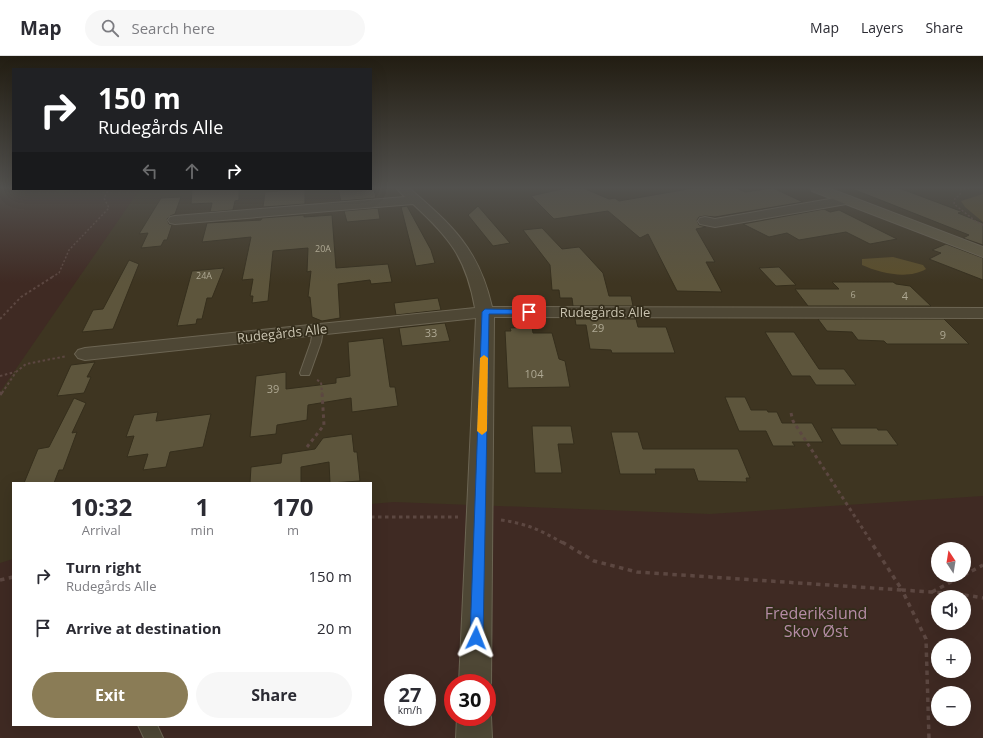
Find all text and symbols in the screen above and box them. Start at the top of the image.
search box [85,10,365,46]
text: Map [20,15,61,41]
icon: search [99,17,121,39]
text: Search here [131,18,215,38]
text: Map [810,18,839,37]
text: Layers [861,18,903,37]
text: Share [925,18,963,37]
text: 150 m [98,79,181,117]
icon: right [32,84,84,136]
text: Rudegårds Alle [98,115,223,139]
icon: left [139,160,161,182]
icon: ahead [181,160,203,182]
icon: right [223,160,245,182]
house number: 20A [315,242,331,255]
house number: 24A [196,269,212,282]
house number: 6 [850,288,856,301]
house number: 4 [902,288,909,303]
pin [512,295,546,329]
icon: arrive [518,301,540,323]
street label: Rudegårds Alle [560,303,650,321]
street label: Rudegårds Alle [236,319,328,347]
house number: 29 [592,320,604,335]
house number: 33 [425,325,437,340]
house number: 9 [940,327,946,342]
house number: 104 [525,366,544,381]
house number: 39 [267,381,279,396]
text: 10:32 [70,490,132,523]
text: 1 [195,490,209,523]
text: 170 [272,490,314,523]
text: Arrival [82,521,121,539]
text: min [191,521,214,539]
text: m [287,521,299,539]
north arrow [931,542,971,582]
map controls [931,542,971,726]
text: Turn right [66,557,141,577]
icon: right [32,565,54,587]
text: 150 m [308,566,352,586]
text: Rudegårds Alle [66,577,156,595]
button: sound [931,590,971,630]
park label: Frederikslund Skov Øst [765,602,867,642]
icon: arrive [32,617,54,639]
position arrow [455,617,497,659]
text: Arrive at destination [66,618,221,638]
text: 20 m [317,618,352,638]
button: + [931,638,971,678]
button: Exit [32,672,188,718]
button: Share [196,672,352,718]
speed limit sign: 30 [444,674,496,726]
text: 27 [399,681,421,708]
button: − [931,686,971,726]
text: km/h [398,703,422,717]

